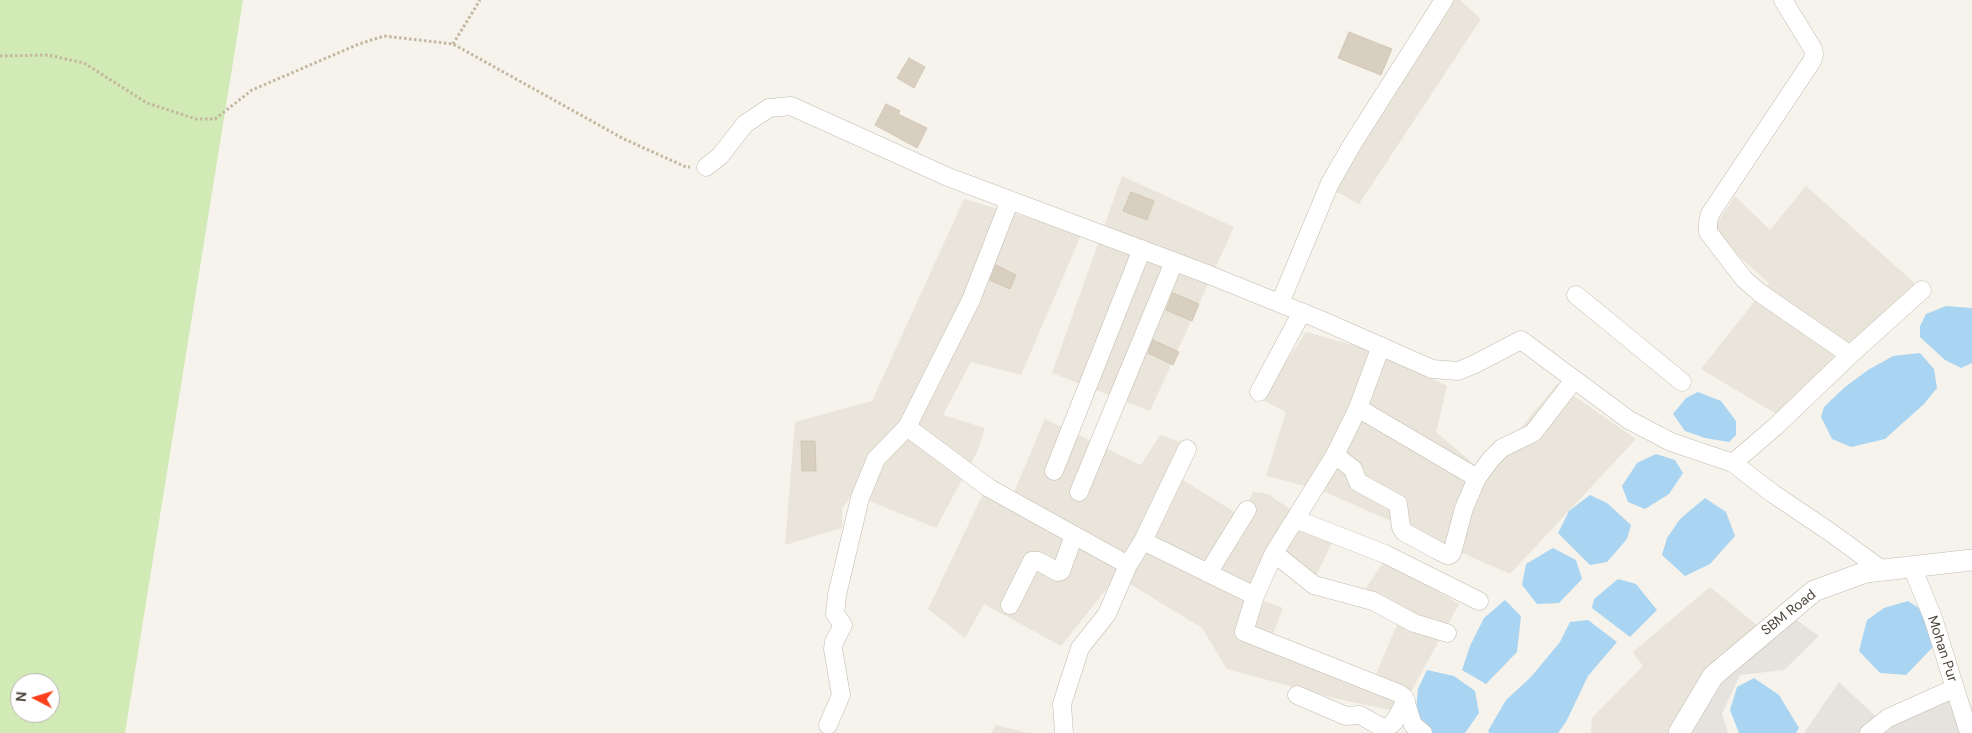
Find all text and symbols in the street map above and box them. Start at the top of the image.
street label: SBM Road [1758,586,1820,640]
street label: Mohan Pur [1923,614,1961,684]
north arrow [10,673,60,723]
text: N [12,691,30,703]

